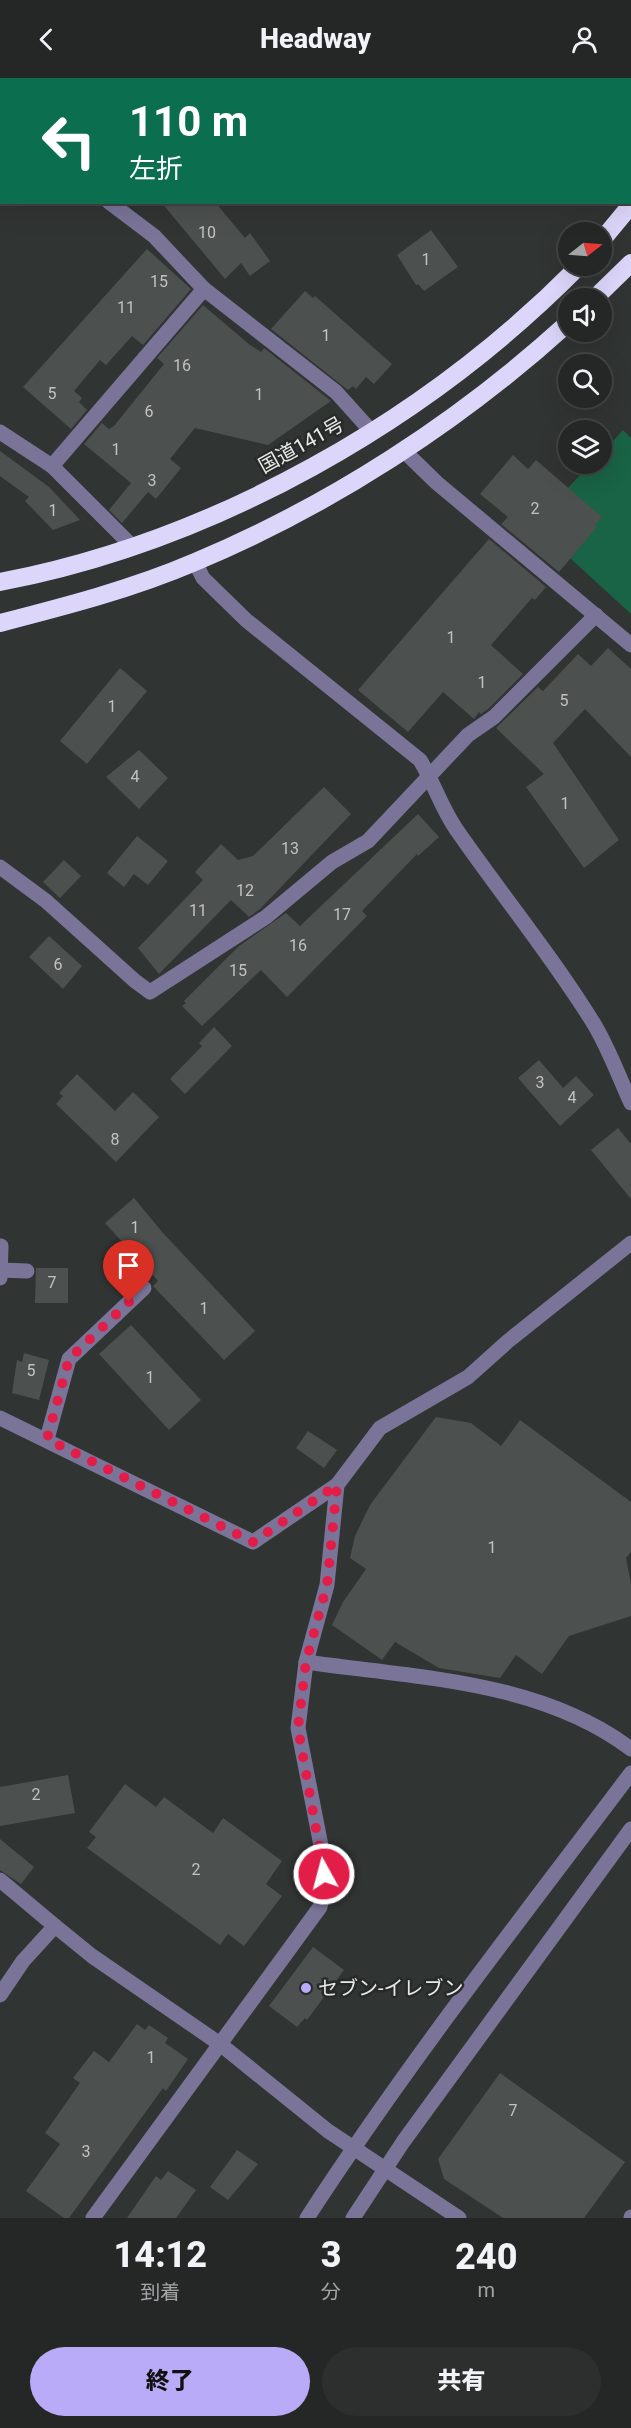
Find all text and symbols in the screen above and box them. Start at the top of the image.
icon: back [30,23,63,56]
text: Headway [260,23,371,55]
icon: person [568,23,601,56]
text: 110 m [129,97,248,146]
icon: left [30,102,108,180]
text: 左折 [129,153,183,185]
north arrow [558,222,612,276]
map controls [558,222,612,474]
house number: 10 [198,223,216,242]
house number: 1 [422,250,431,269]
house number: 15 [150,272,168,291]
button: sound [558,288,612,342]
house number: 11 [117,298,135,317]
house number: 1 [322,326,331,345]
button: search [558,354,612,408]
house number: 16 [173,356,191,375]
house number: 5 [48,384,57,403]
house number: 1 [255,385,264,404]
house number: 6 [145,402,154,421]
street label: 国道141号 [254,412,348,478]
button: layers [558,420,612,474]
house number: 1 [112,440,121,459]
house number: 3 [148,471,157,490]
house number: 2 [531,499,540,518]
house number: 1 [49,501,58,520]
house number: 1 [447,628,456,647]
house number: 1 [478,673,487,692]
house number: 5 [560,691,569,710]
house number: 1 [108,697,117,716]
house number: 4 [131,767,140,786]
house number: 1 [561,794,570,813]
house number: 13 [281,839,299,858]
house number: 12 [236,881,254,900]
house number: 11 [189,901,207,920]
house number: 17 [333,905,351,924]
house number: 16 [289,936,307,955]
house number: 6 [54,955,63,974]
house number: 15 [229,961,247,980]
house number: 3 [536,1073,545,1092]
house number: 4 [568,1088,577,1107]
house number: 8 [111,1130,120,1149]
house number: 1 [131,1218,140,1237]
pin [103,1240,154,1302]
icon: arrive [112,1249,145,1282]
house number: 7 [48,1273,57,1292]
house number: 1 [200,1299,209,1318]
house number: 5 [27,1361,36,1380]
house number: 1 [146,1368,155,1387]
house number: 1 [488,1538,497,1557]
house number: 2 [32,1785,41,1804]
position arrow [292,1842,356,1906]
house number: 2 [192,1860,201,1879]
place label: セブン-イレブン [318,1976,464,2000]
marker: セブン-イレブン [299,1981,313,1995]
house number: 1 [147,2048,156,2067]
house number: 7 [509,2101,518,2120]
house number: 3 [82,2142,91,2161]
text: 14:12 [114,2234,207,2276]
text: 3 [321,2234,342,2276]
text: 240 [455,2236,517,2278]
text: m [477,2278,495,2302]
text: 到着 [140,2280,180,2304]
text: 分 [321,2280,341,2304]
button: 終了 [30,2347,310,2416]
button: 共有 [322,2347,601,2416]

